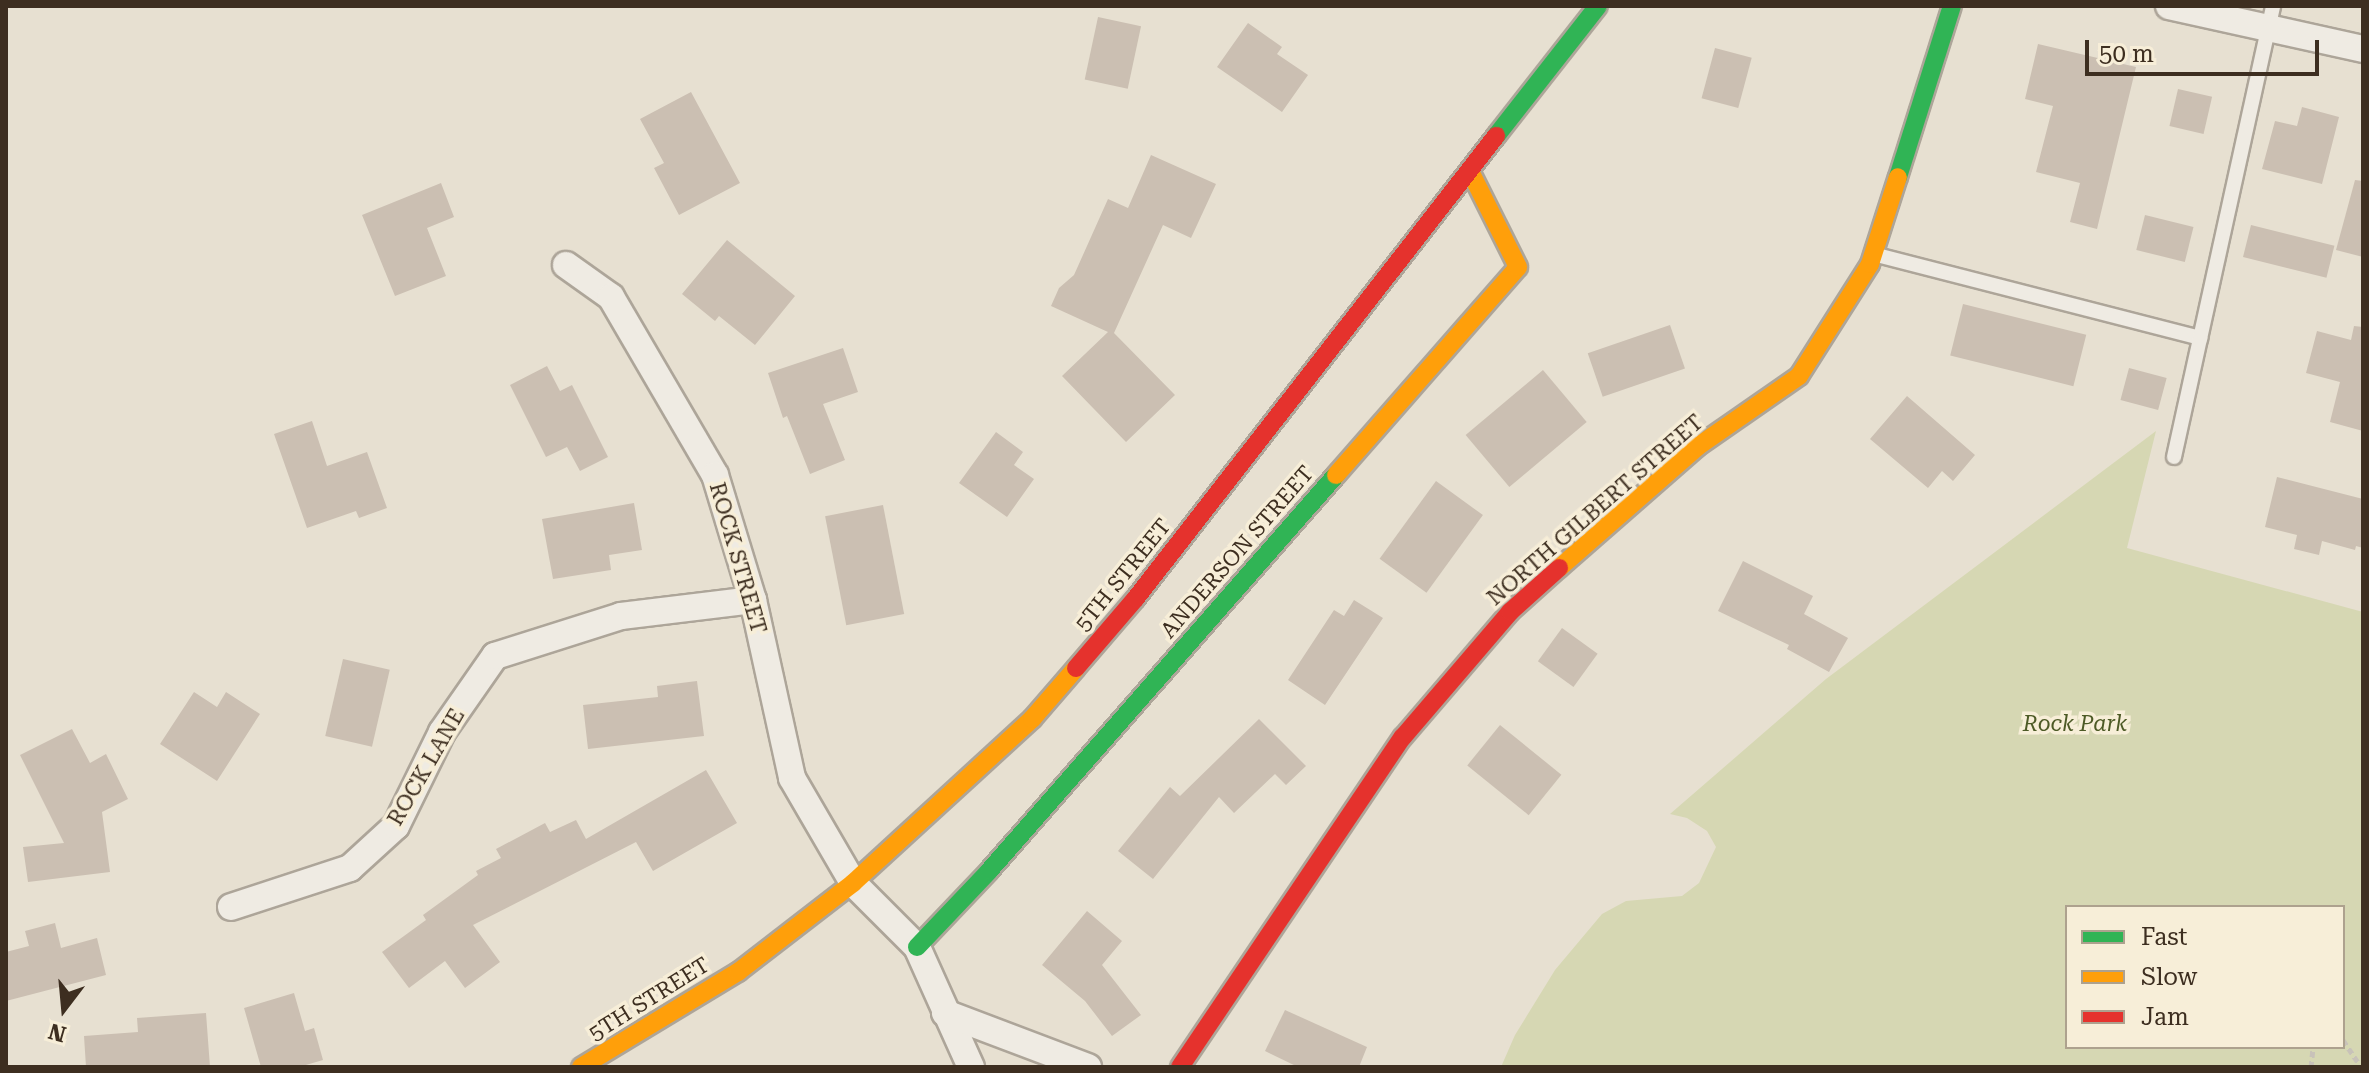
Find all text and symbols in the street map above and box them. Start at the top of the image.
scale bar [2089,24,2323,74]
text: 50 m [2099,40,2154,68]
street label: NORTH GILBERT STREET [1482,409,1708,611]
street label: ANDERSON STREET [1155,460,1319,644]
street label: ROCK STREET [704,479,772,637]
street label: 5TH STREET [1070,513,1176,637]
street label: ROCK LANE [382,704,470,830]
park label: Rock Park [2023,711,2127,737]
legend [2065,905,2345,1049]
text: Fast [2141,923,2188,951]
street label: 5TH STREET [584,952,714,1046]
text: Slow [2141,963,2197,991]
north arrow [24,969,104,1049]
text: Jam [2141,1003,2189,1031]
text: N [46,1018,69,1047]

